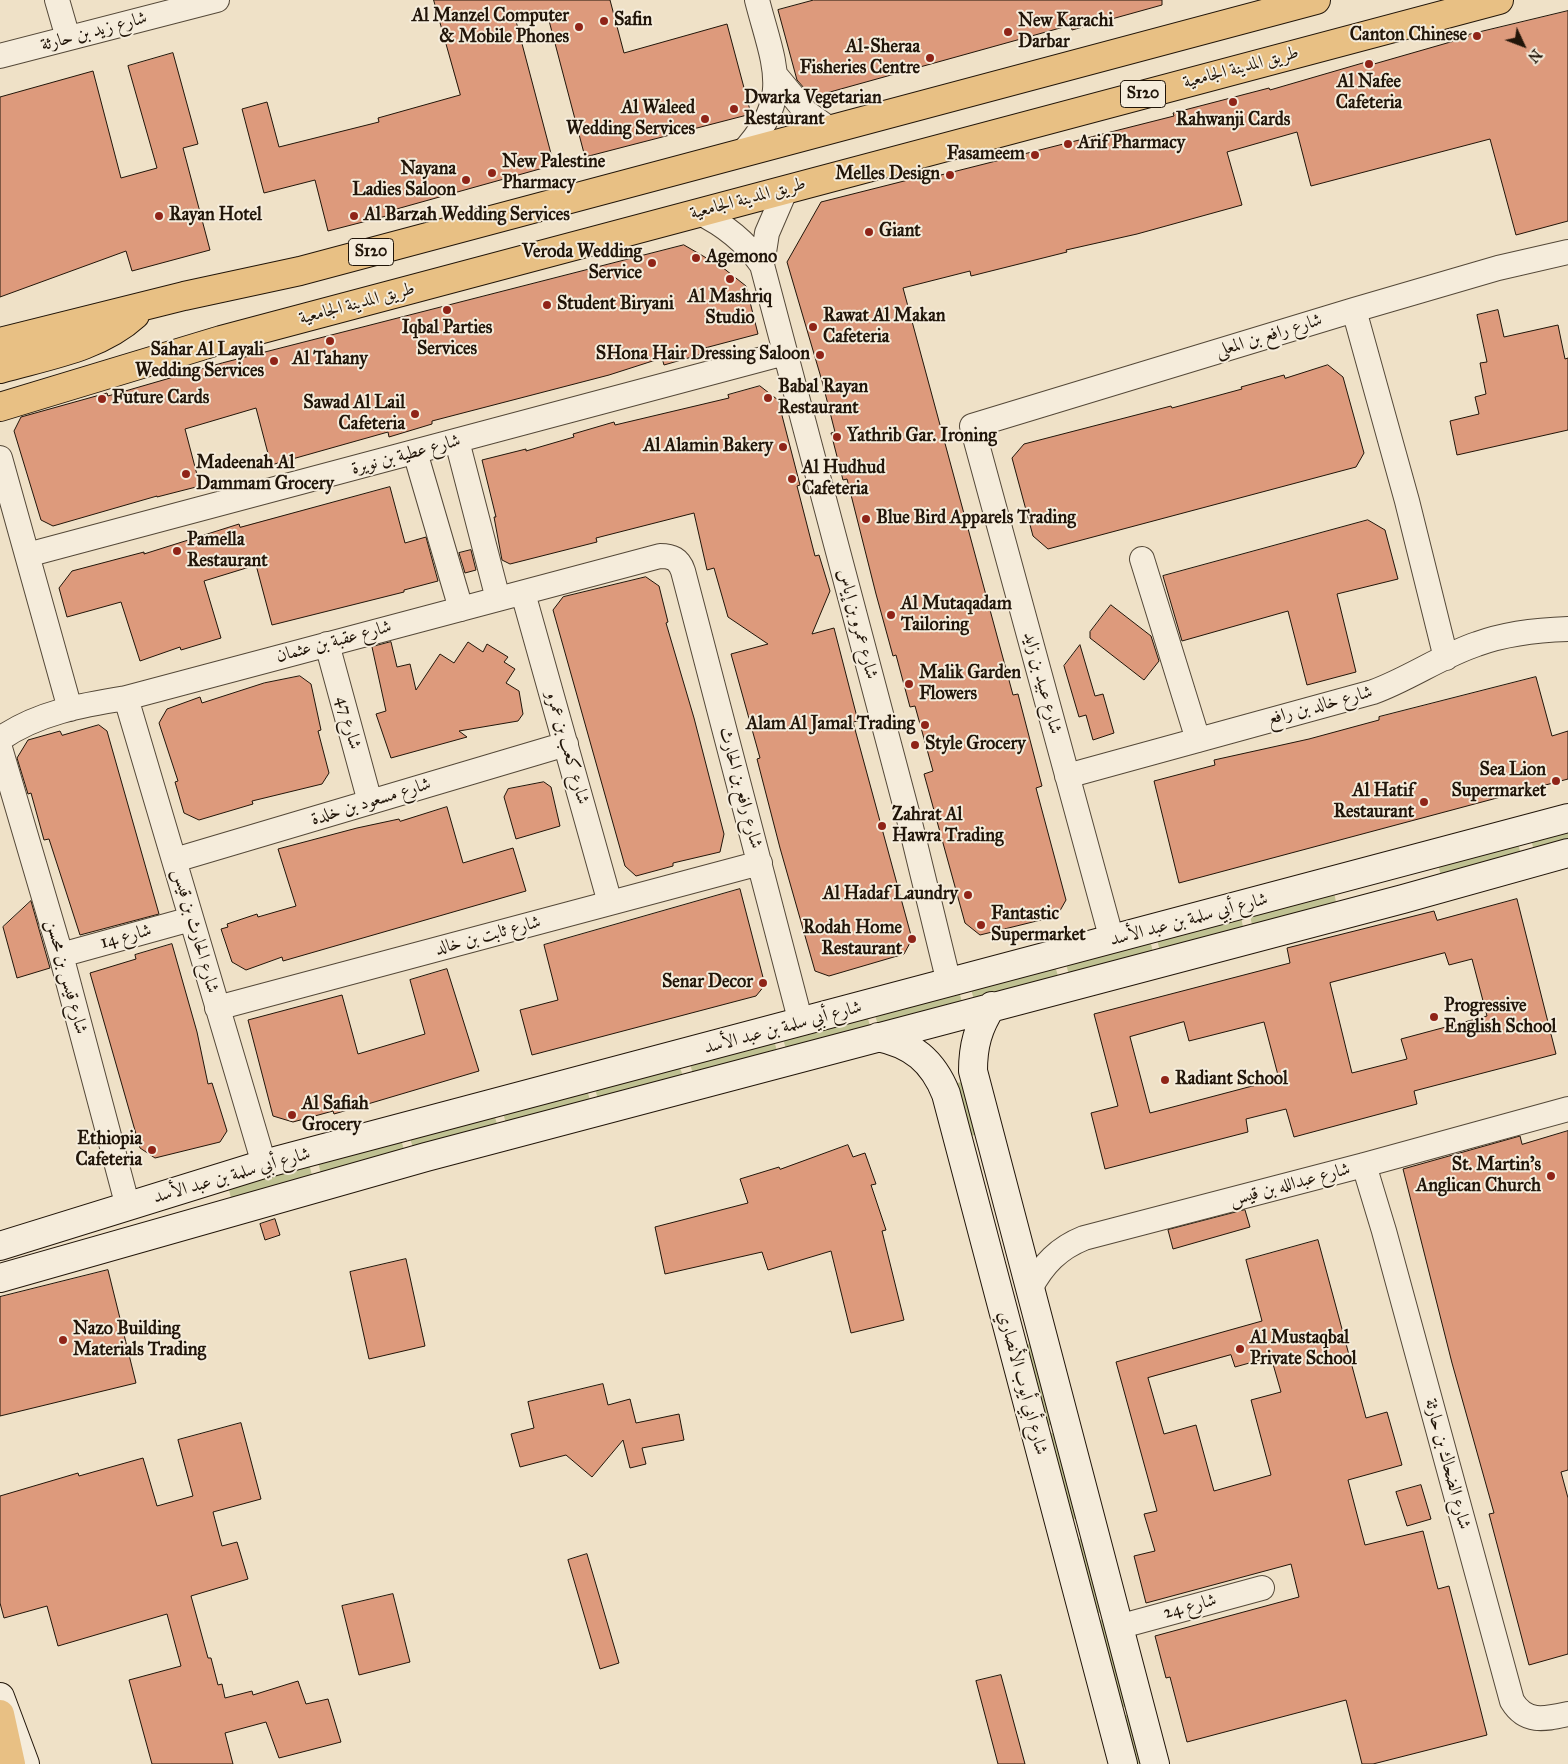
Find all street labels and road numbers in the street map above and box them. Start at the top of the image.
street label: شارع زيد بن حارثة [38,7,150,57]
street label: طريق المدينة الجامعية [1181,42,1301,94]
road number: S120 [1120,80,1166,108]
street label: طريق المدينة الجامعية [688,173,808,225]
road number: S120 [348,238,394,266]
street label: طريق المدينة الجامعية [297,278,417,330]
street label: شارع رافع بن المعلى [1213,310,1325,362]
street label: شارع عطية بن نويرة [349,430,463,480]
street label: شارع عمرو بن إياس [832,567,882,681]
street label: شارع عقبة بن عثمان [274,616,394,668]
street label: شارع عبيد بن زايد [1018,630,1066,736]
street label: شارع خالد بن رافع [1265,682,1375,730]
street label: شارع كعب بن عمرو [541,689,593,807]
street label: شارع 47 [331,694,365,752]
street label: شارع رافع بن الحارث [713,725,767,851]
street label: شارع مسعود بن خلدة [308,774,434,830]
street label: شارع الحارث بن قيس [167,866,223,996]
street label: شارع أبي سلمة بن عبد الأسد [1108,889,1270,951]
street label: شارع ثابت بن خالد [433,912,543,960]
street label: شارع قيس بن محسن [40,917,92,1037]
street label: شارع 14 [98,920,154,954]
street label: شارع أبي سلمة بن عبد الأسد [702,997,864,1059]
street label: شارع أبي سلمة بن عبد الأسد [151,1143,313,1209]
street label: شارع عبدالله بن قيس [1227,1159,1353,1211]
street label: شارع أبي أيوب الأنصاري [992,1309,1052,1457]
street label: شارع الضحاك بن حارثة [1419,1396,1475,1532]
street label: شارع 24 [1161,1590,1219,1624]

